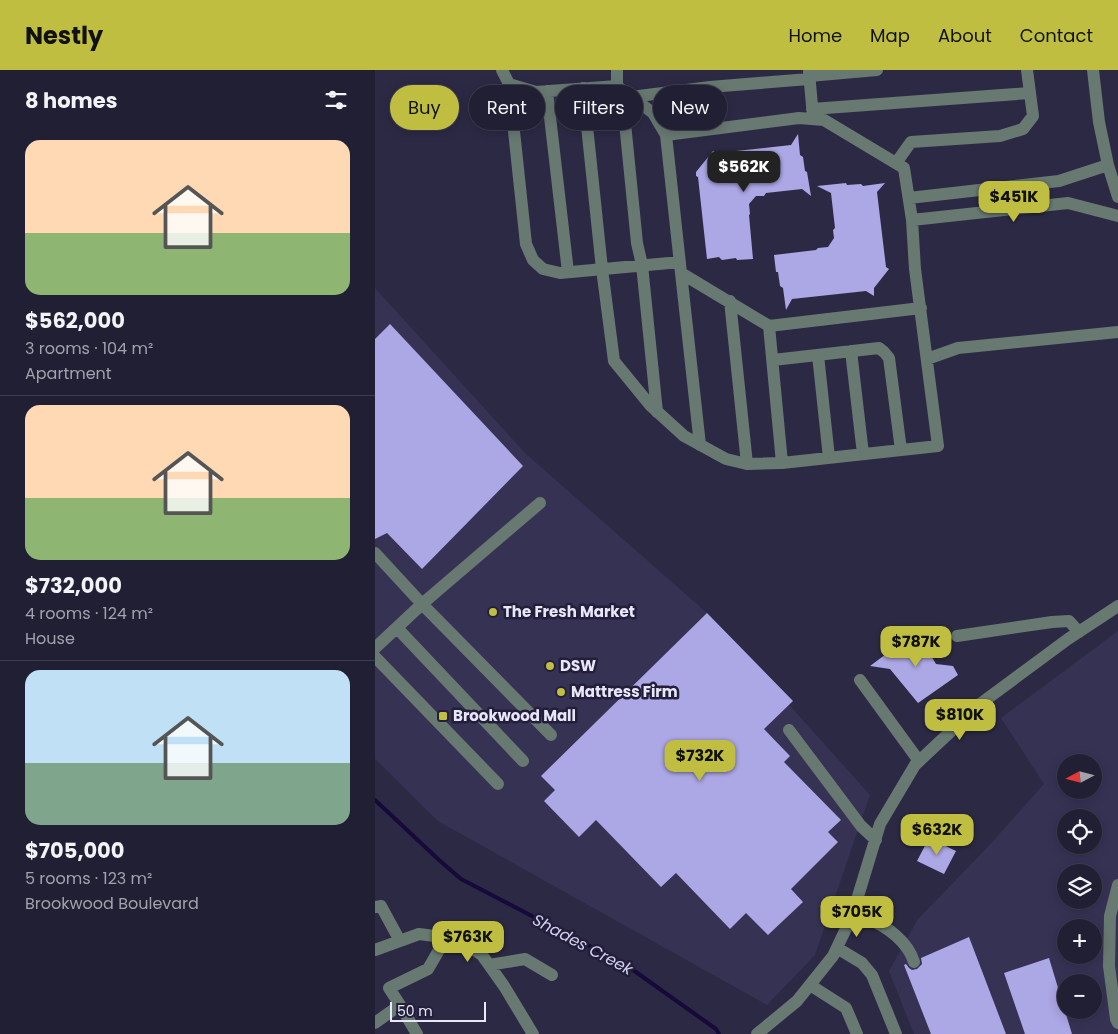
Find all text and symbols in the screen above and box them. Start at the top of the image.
text: Nestly [25,19,103,52]
text: Home [788,23,842,48]
text: Map [870,23,910,48]
text: About [938,23,992,48]
text: Contact [1020,23,1093,48]
chip: Buy [390,85,459,130]
chip: Rent [469,85,545,130]
chip: Filters [555,85,643,130]
chip: New [653,85,727,130]
text: 8 homes [25,86,117,115]
icon: filters [322,86,350,114]
pin: $562K [709,150,779,193]
text: $562K [718,155,770,178]
icon: home [143,172,233,262]
pin: $451K [979,180,1049,223]
text: $451K [990,185,1038,208]
text: $562,000 [25,306,125,335]
text: 3 rooms · 104 m² [25,337,153,360]
text: Apartment [25,362,112,385]
icon: home [143,438,233,528]
text: $732,000 [25,571,122,600]
place label: The Fresh Market [503,601,635,622]
text: 4 rooms · 124 m² [25,602,153,625]
marker: The Fresh Market [487,606,499,618]
pin: $787K [881,626,951,668]
text: House [25,627,75,650]
text: $787K [891,630,941,653]
place label: DSW [560,655,596,676]
marker: DSW [544,660,556,672]
place label: Mattress Firm [571,681,678,702]
marker: Mattress Firm [555,686,567,698]
pin: $810K [925,698,995,741]
icon: home [143,703,233,793]
text: $810K [936,703,984,726]
place label: Brookwood Mall [453,705,576,726]
marker: Brookwood Mall [437,710,449,722]
pin: $732K [665,740,735,782]
text: $732K [675,744,725,767]
north arrow [1057,754,1103,799]
map controls [1057,754,1102,1019]
button: locate [1057,809,1102,854]
pin: $632K [902,814,972,856]
text: $632K [912,818,962,841]
text: $705,000 [25,836,125,865]
button: layers [1057,864,1102,909]
text: 5 rooms · 123 m² [25,867,152,890]
text: Brookwood Boulevard [25,892,199,915]
pin: $705K [822,896,892,938]
text: $705K [831,900,883,923]
water label: Shades Creek [529,908,638,981]
button: + [1057,919,1102,964]
pin: $763K [433,920,503,963]
text: $763K [443,925,493,948]
button: − [1057,974,1102,1019]
scale bar [390,999,486,1022]
text: 50 m [397,1001,433,1021]

